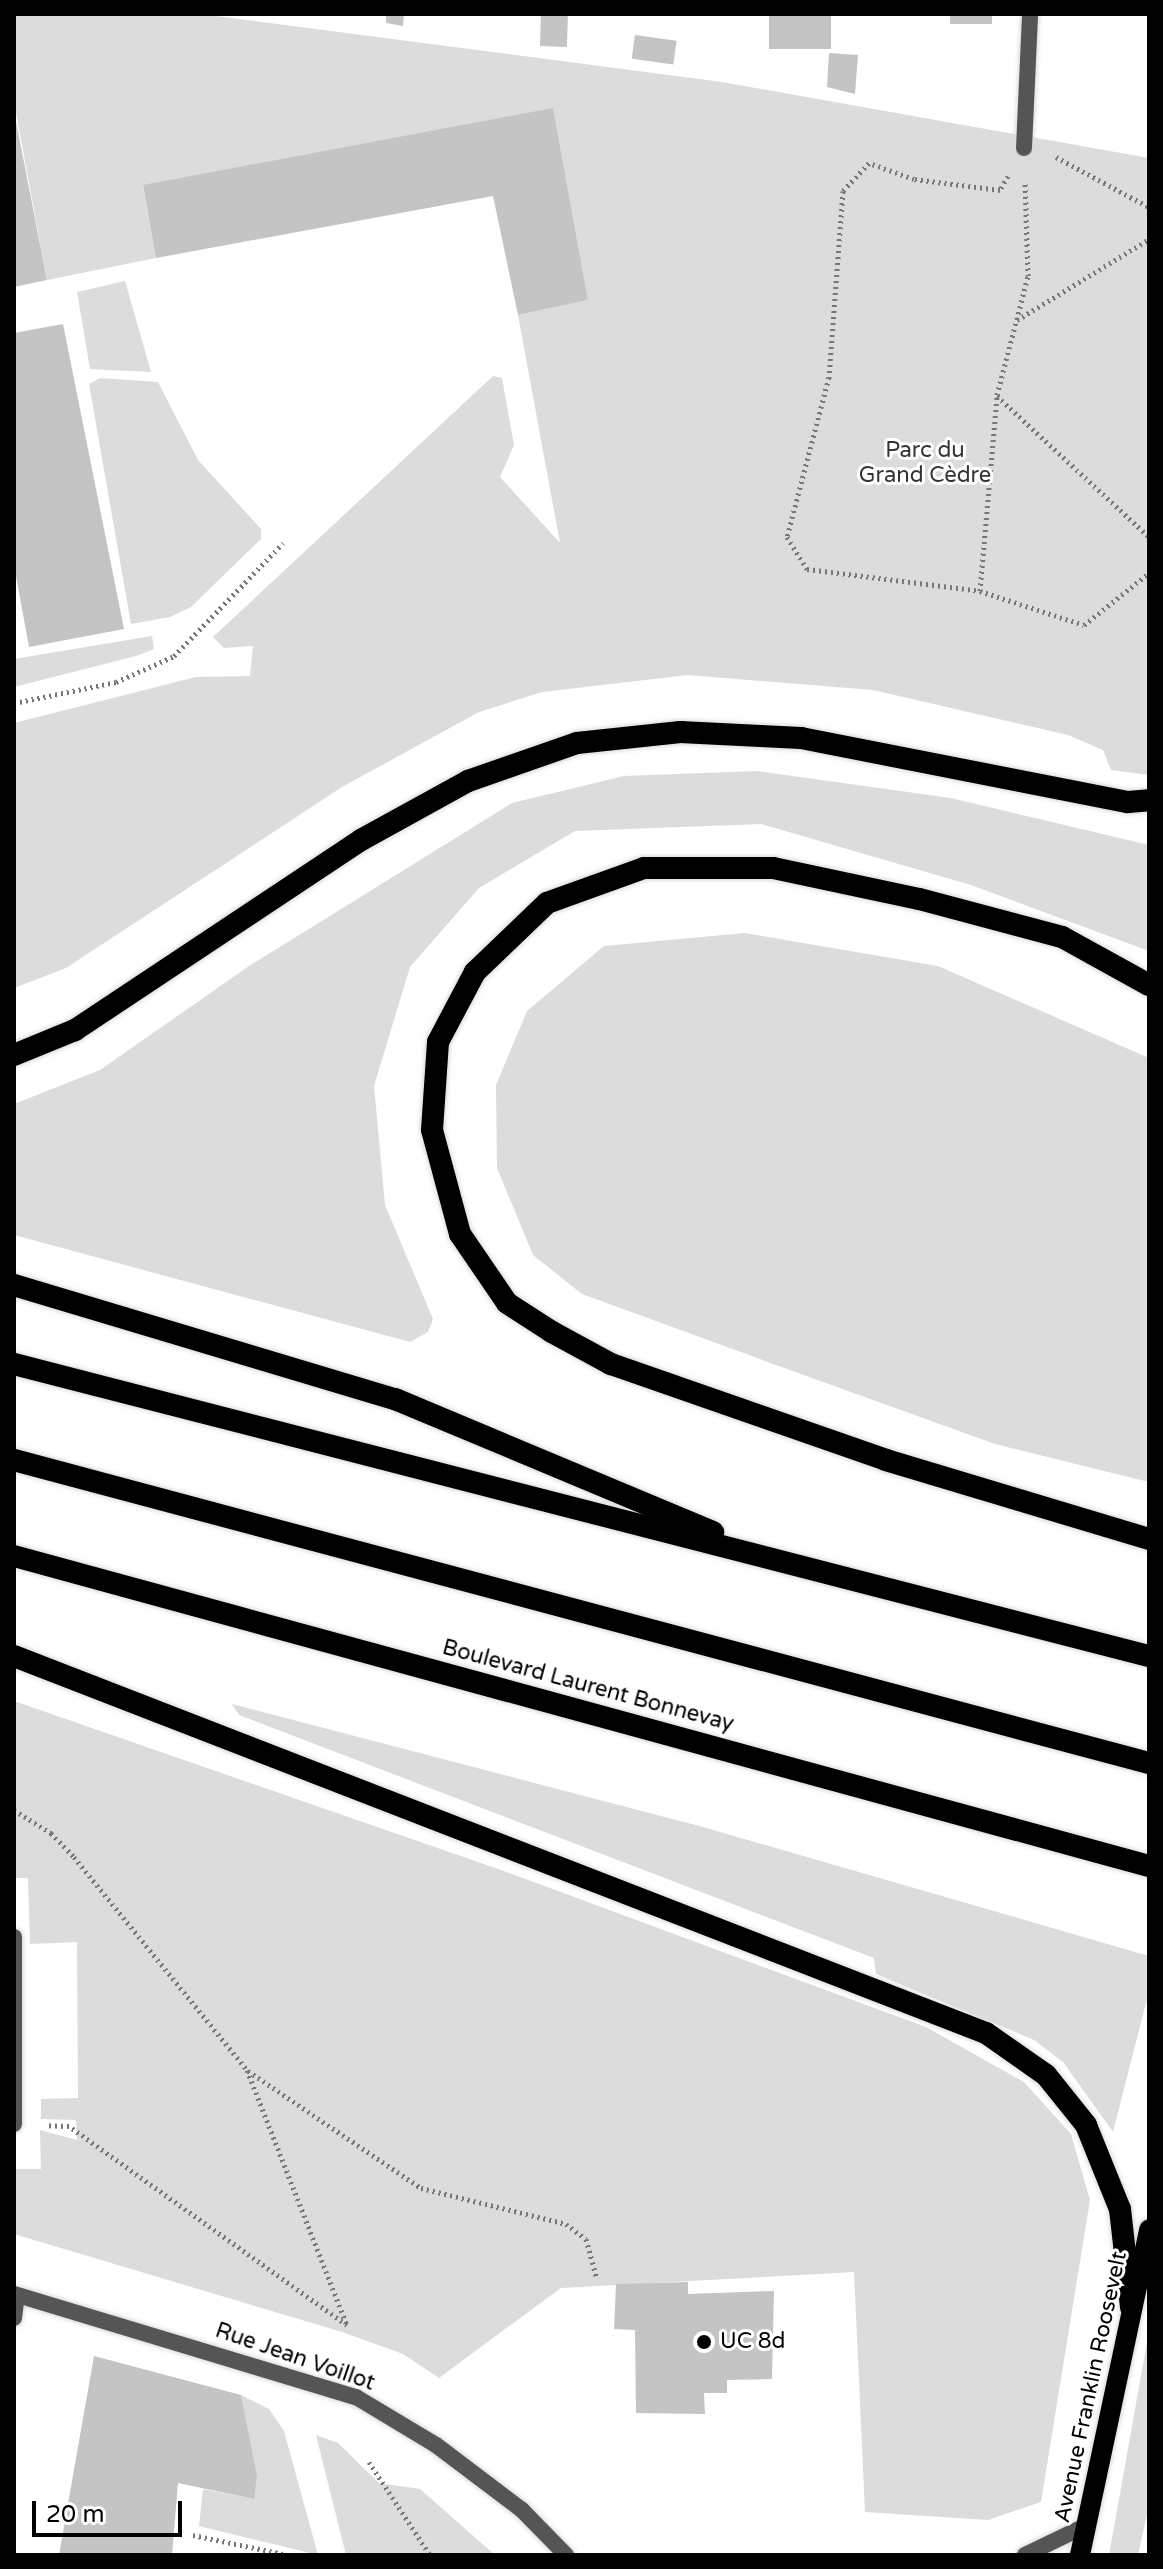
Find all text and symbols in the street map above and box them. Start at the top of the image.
park label: Parc du Grand Cèdre [859,437,991,488]
street label: Boulevard Laurent Bonnevay [439,1634,737,1738]
street label: Avenue Franklin Roosevelt [1049,2249,1133,2525]
street label: Rue Jean Voillot [212,2317,378,2397]
place label: UC 8d [720,2329,785,2355]
marker: UC 8d [695,2333,713,2351]
scale bar [36,2485,186,2535]
text: 20 m [46,2500,104,2529]

